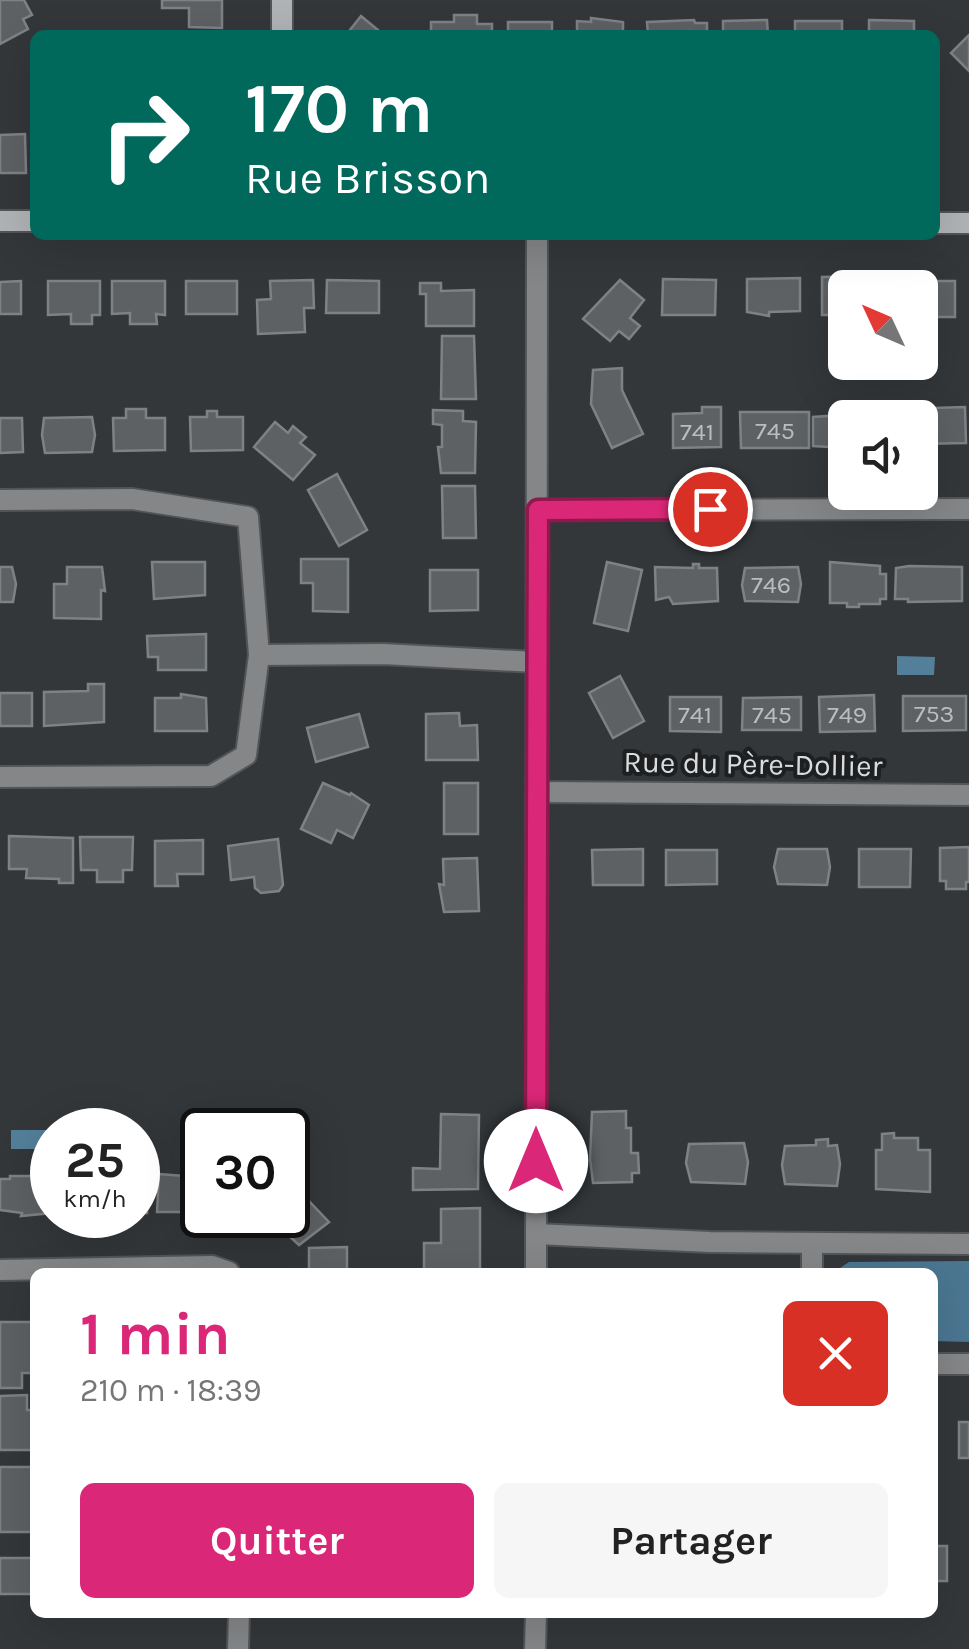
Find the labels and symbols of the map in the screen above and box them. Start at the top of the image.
north arrow [828,270,938,380]
house number: 745 [755,416,795,445]
house number: 741 [680,417,714,446]
pin [668,467,753,552]
house number: 746 [751,570,791,599]
house number: 753 [914,699,954,728]
house number: 741 [678,700,712,729]
house number: 745 [752,700,792,729]
house number: 749 [827,700,867,729]
street label: Rue du Père-Dollier [623,744,883,784]
speed limit sign: 30 [180,1108,310,1238]
position arrow [484,1109,588,1213]

